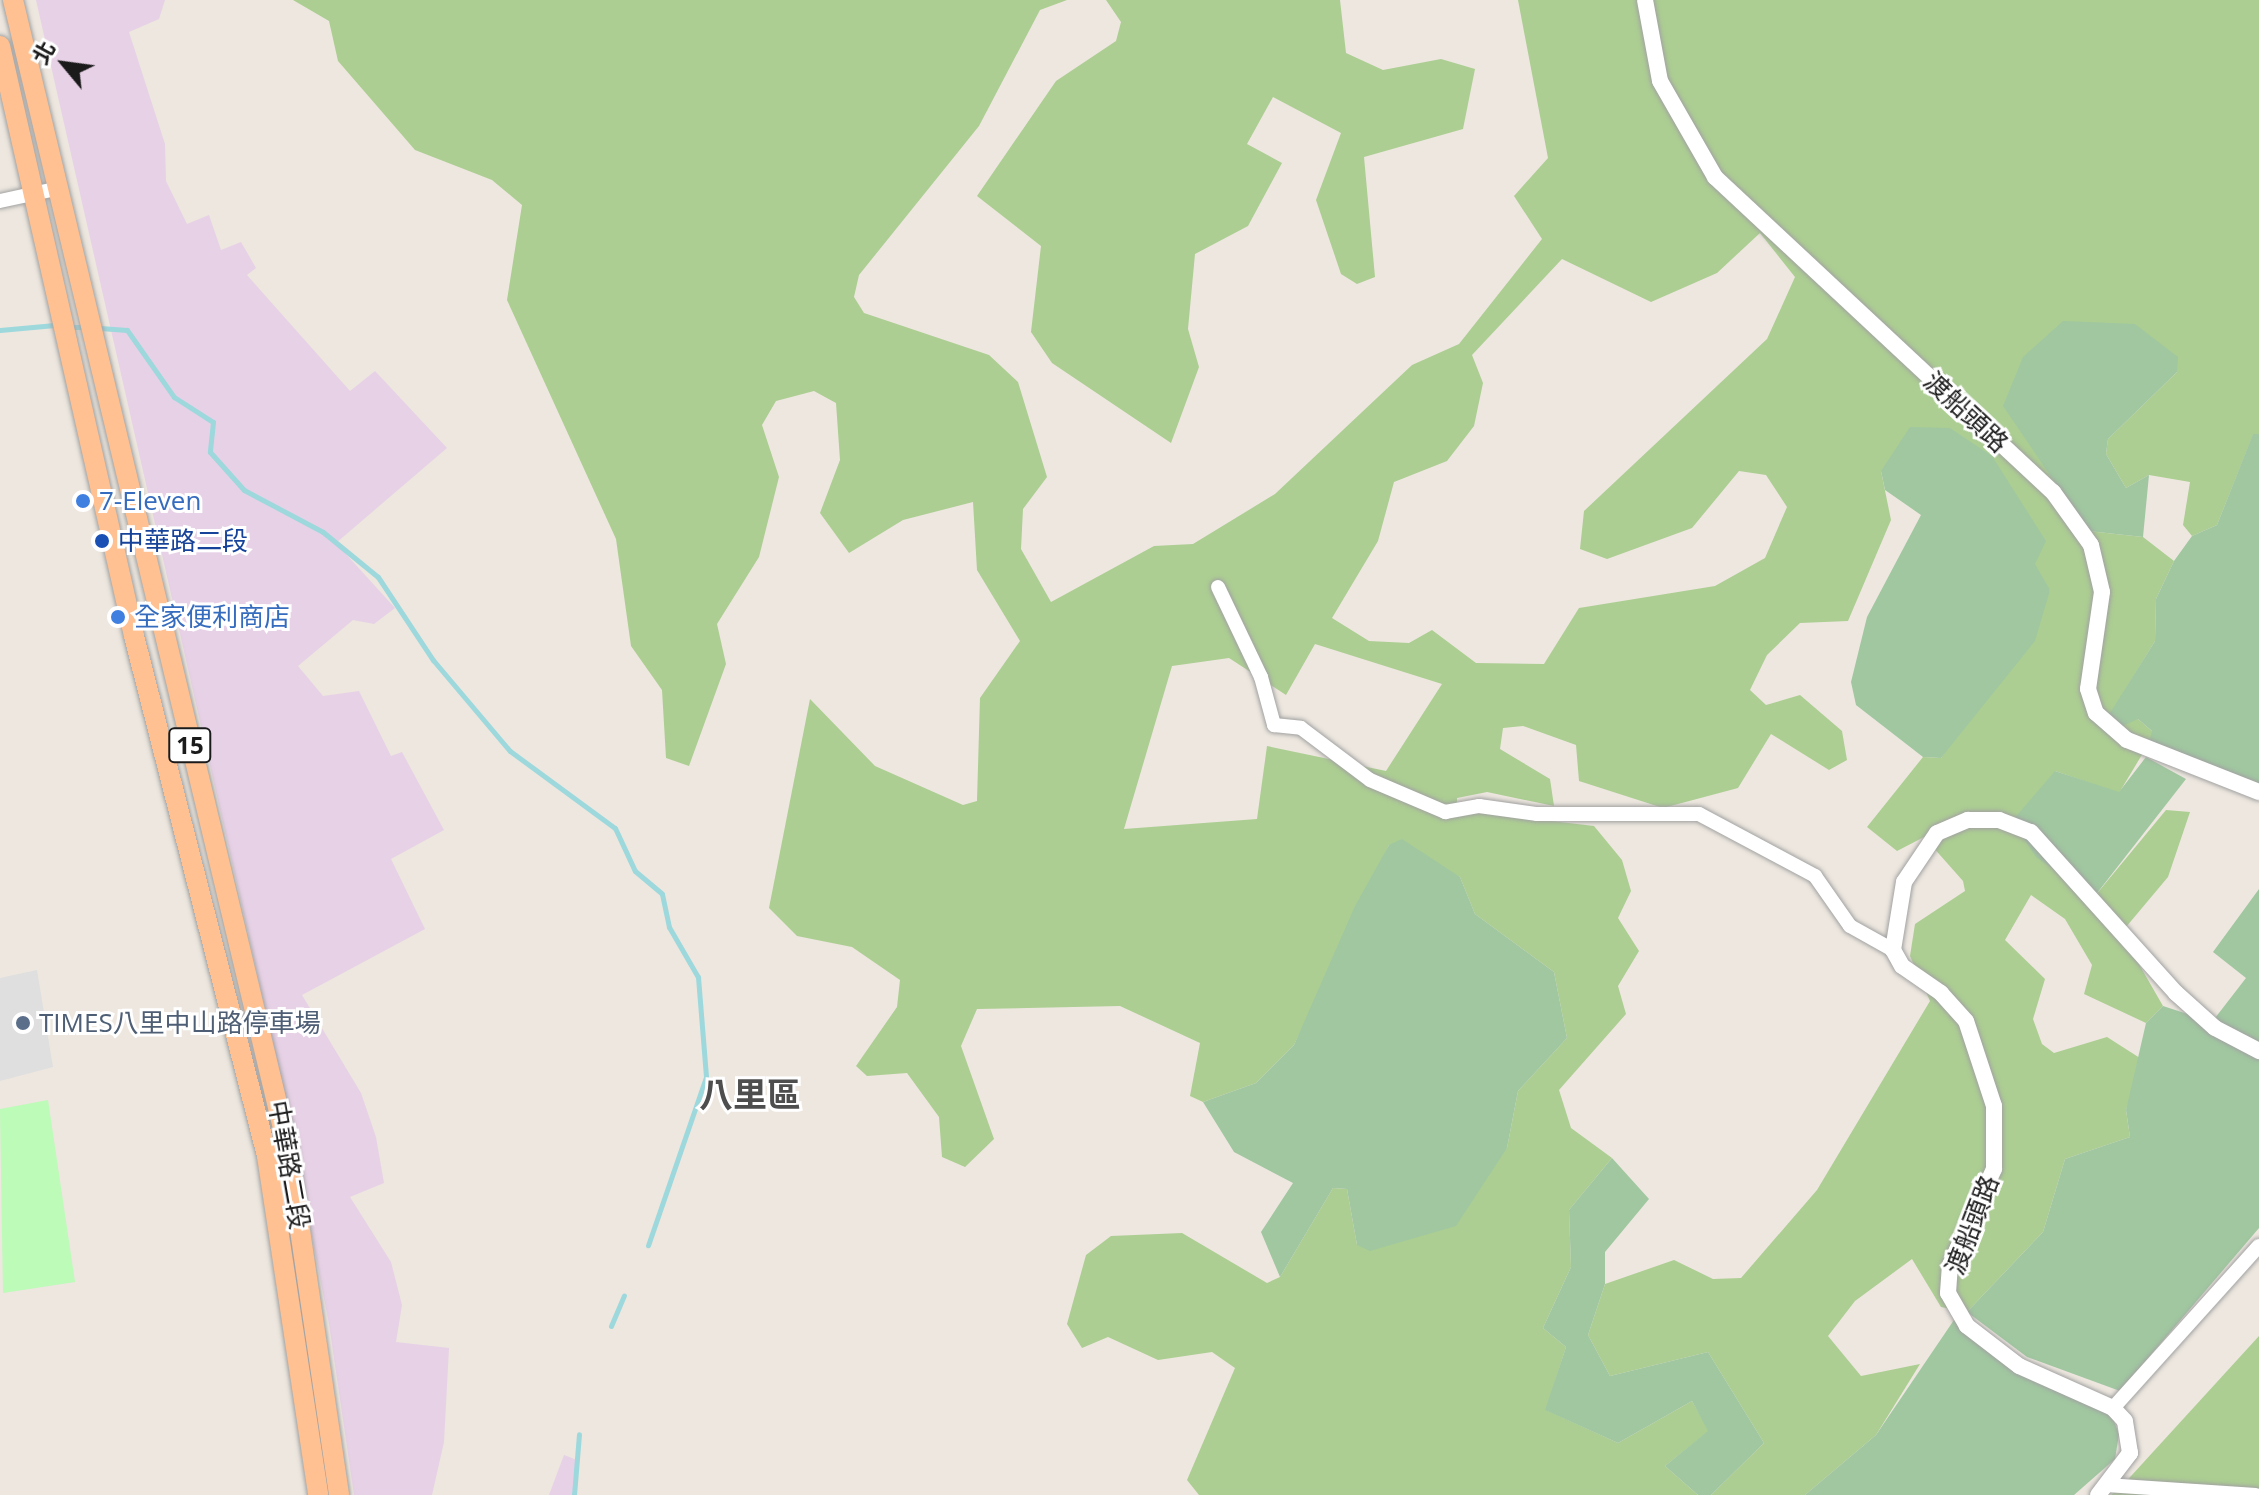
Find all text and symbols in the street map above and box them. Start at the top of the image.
north arrow [24,24,104,104]
text: 北 [25,35,61,69]
street label: 渡船頭路 [1917,365,2015,459]
place label: 7-Eleven [99,485,201,517]
marker: 7-Eleven [74,492,92,510]
place label: 中華路二段 [118,525,248,557]
marker: 中華路二段 [93,532,111,550]
place label: 全家便利商店 [134,601,290,633]
marker: 全家便利商店 [109,608,127,626]
road number: 15 [168,725,212,765]
place label: TIMES八里中山路停車場 [39,1007,321,1039]
marker: TIMES八里中山路停車場 [14,1014,32,1032]
district label: 八里區 [699,1075,801,1115]
street label: 中華路二段 [262,1098,316,1232]
street label: 渡船頭路 [1939,1171,2005,1279]

